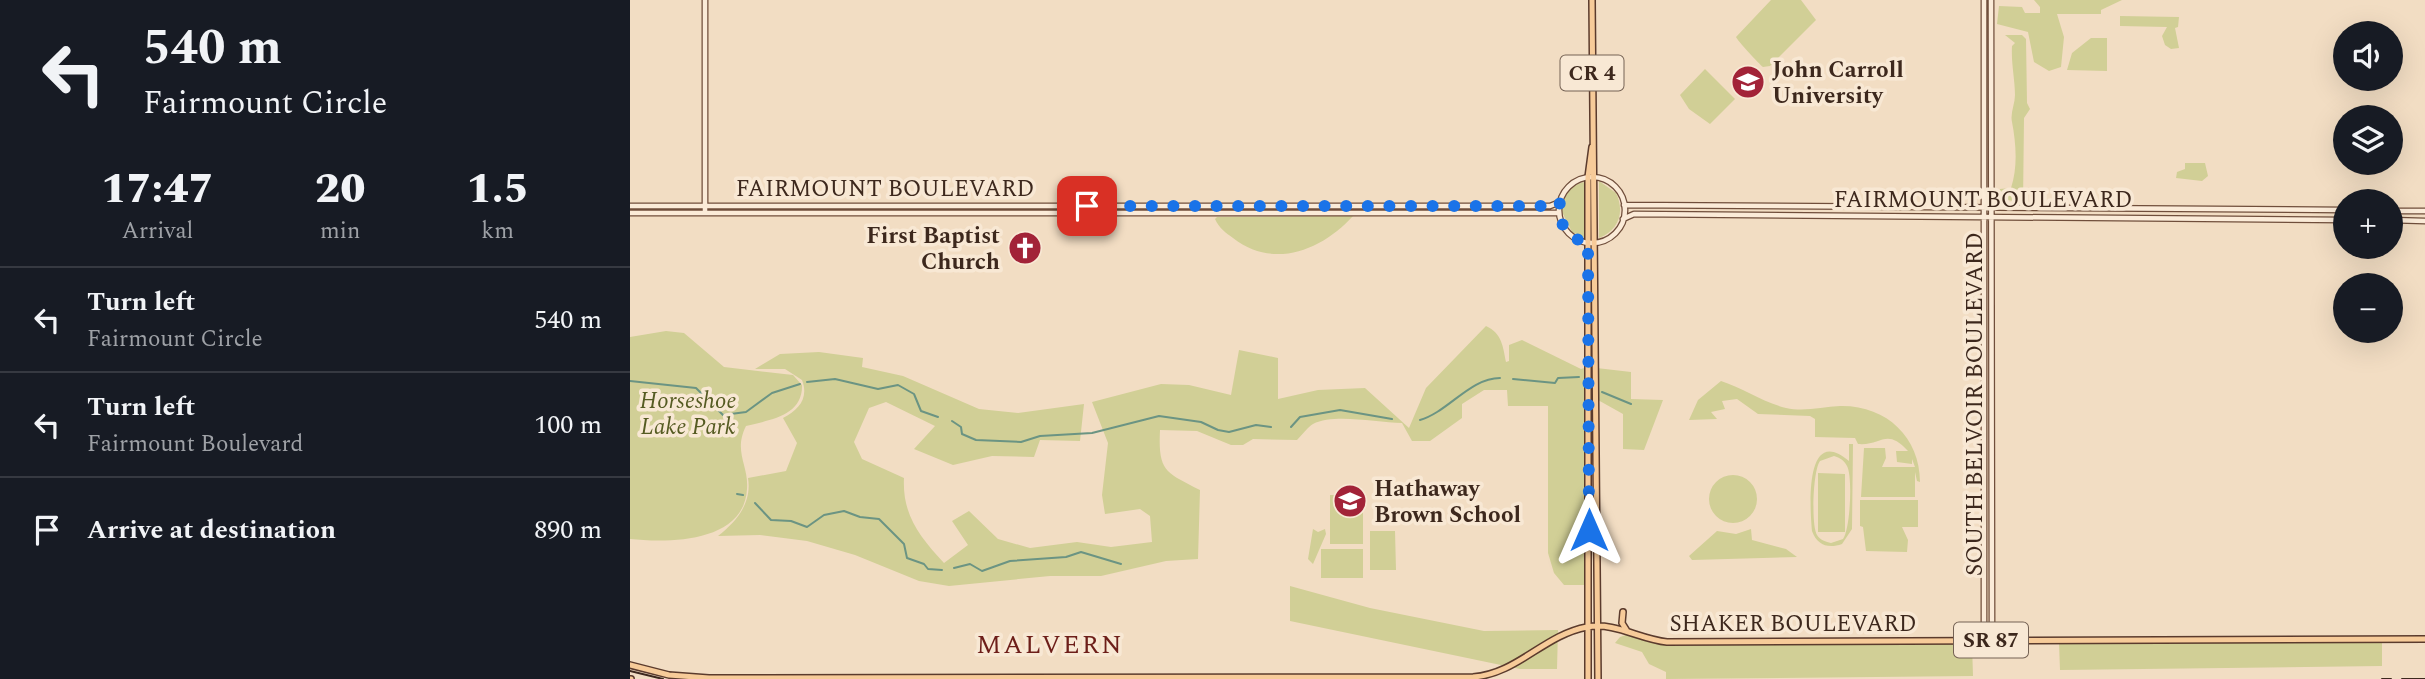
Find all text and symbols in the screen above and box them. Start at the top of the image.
text: 540 m [143,11,282,86]
map controls [2333,21,2403,343]
button: sound [2333,21,2403,91]
icon: left [28,28,119,119]
place label: John Carroll University [1772,53,1904,114]
road number: CR 4 [1560,56,1623,90]
school or university icon: John Carroll University [1729,63,1767,101]
text: Fairmount Circle [143,79,387,128]
button: layers [2333,105,2403,175]
text: 17:47 [101,158,214,221]
text: 20 [315,158,365,221]
text: 1.5 [467,158,529,221]
street label: FAIRMOUNT BOULEVARD [736,172,1034,207]
pin [1057,176,1117,236]
street label: FAIRMOUNT BOULEVARD [1834,183,2132,218]
icon: arrive [1068,187,1106,225]
button: + [2333,189,2403,259]
text: Arrival [122,214,193,249]
text: min [320,214,360,249]
text: km [481,214,514,249]
place label: First Baptist Church [866,219,1000,280]
church icon: First Baptist Church [1006,229,1044,267]
street label: SOUTH BELVOIR BOULEVARD [1958,232,1993,576]
button: − [2333,273,2403,343]
text: Turn left [87,282,195,322]
text: 540 m [534,300,602,340]
icon: left [28,301,66,339]
text: Fairmount Circle [87,322,263,357]
park label: Horseshoe Lake Park [640,384,736,445]
text: Turn left [87,387,195,427]
text: 100 m [534,405,602,445]
icon: left [28,406,66,444]
text: Fairmount Boulevard [87,427,303,462]
place label: Hathaway Brown School [1374,472,1521,533]
school or university icon: Hathaway Brown School [1331,482,1369,520]
position arrow [1552,493,1626,567]
text: Arrive at destination [87,510,336,550]
text: 890 m [534,510,602,550]
icon: arrive [28,511,66,549]
street label: SHAKER BOULEVARD [1669,607,1917,642]
road number: SR 87 [1954,622,2028,658]
district label: MALVERN [976,625,1124,665]

